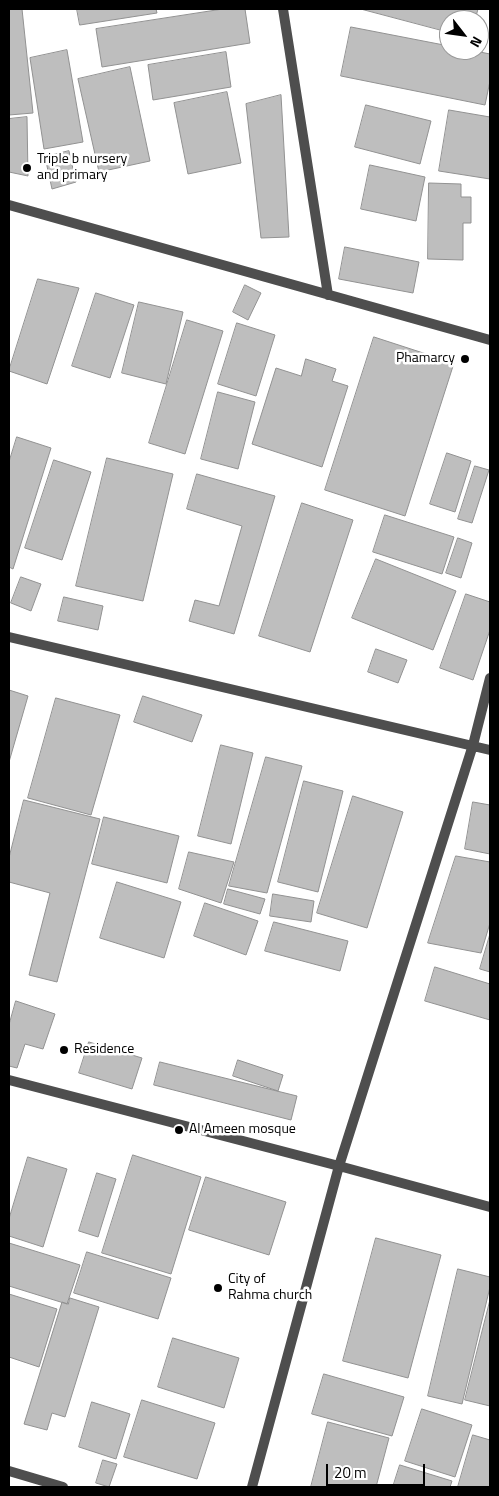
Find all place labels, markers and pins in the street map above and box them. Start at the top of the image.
place label: Triple b nursery and primary [37,152,127,184]
marker: Triple b nursery and primary [21,162,33,174]
place label: Phamarcy [396,351,455,367]
marker: Phamarcy [459,353,471,365]
place label: Residence [74,1042,134,1058]
marker: Residence [58,1044,70,1056]
place label: Al Ameen mosque [189,1122,296,1138]
marker: Al Ameen mosque [173,1124,185,1136]
place label: City of Rahma church [228,1272,312,1304]
marker: City of Rahma church [212,1282,224,1294]

